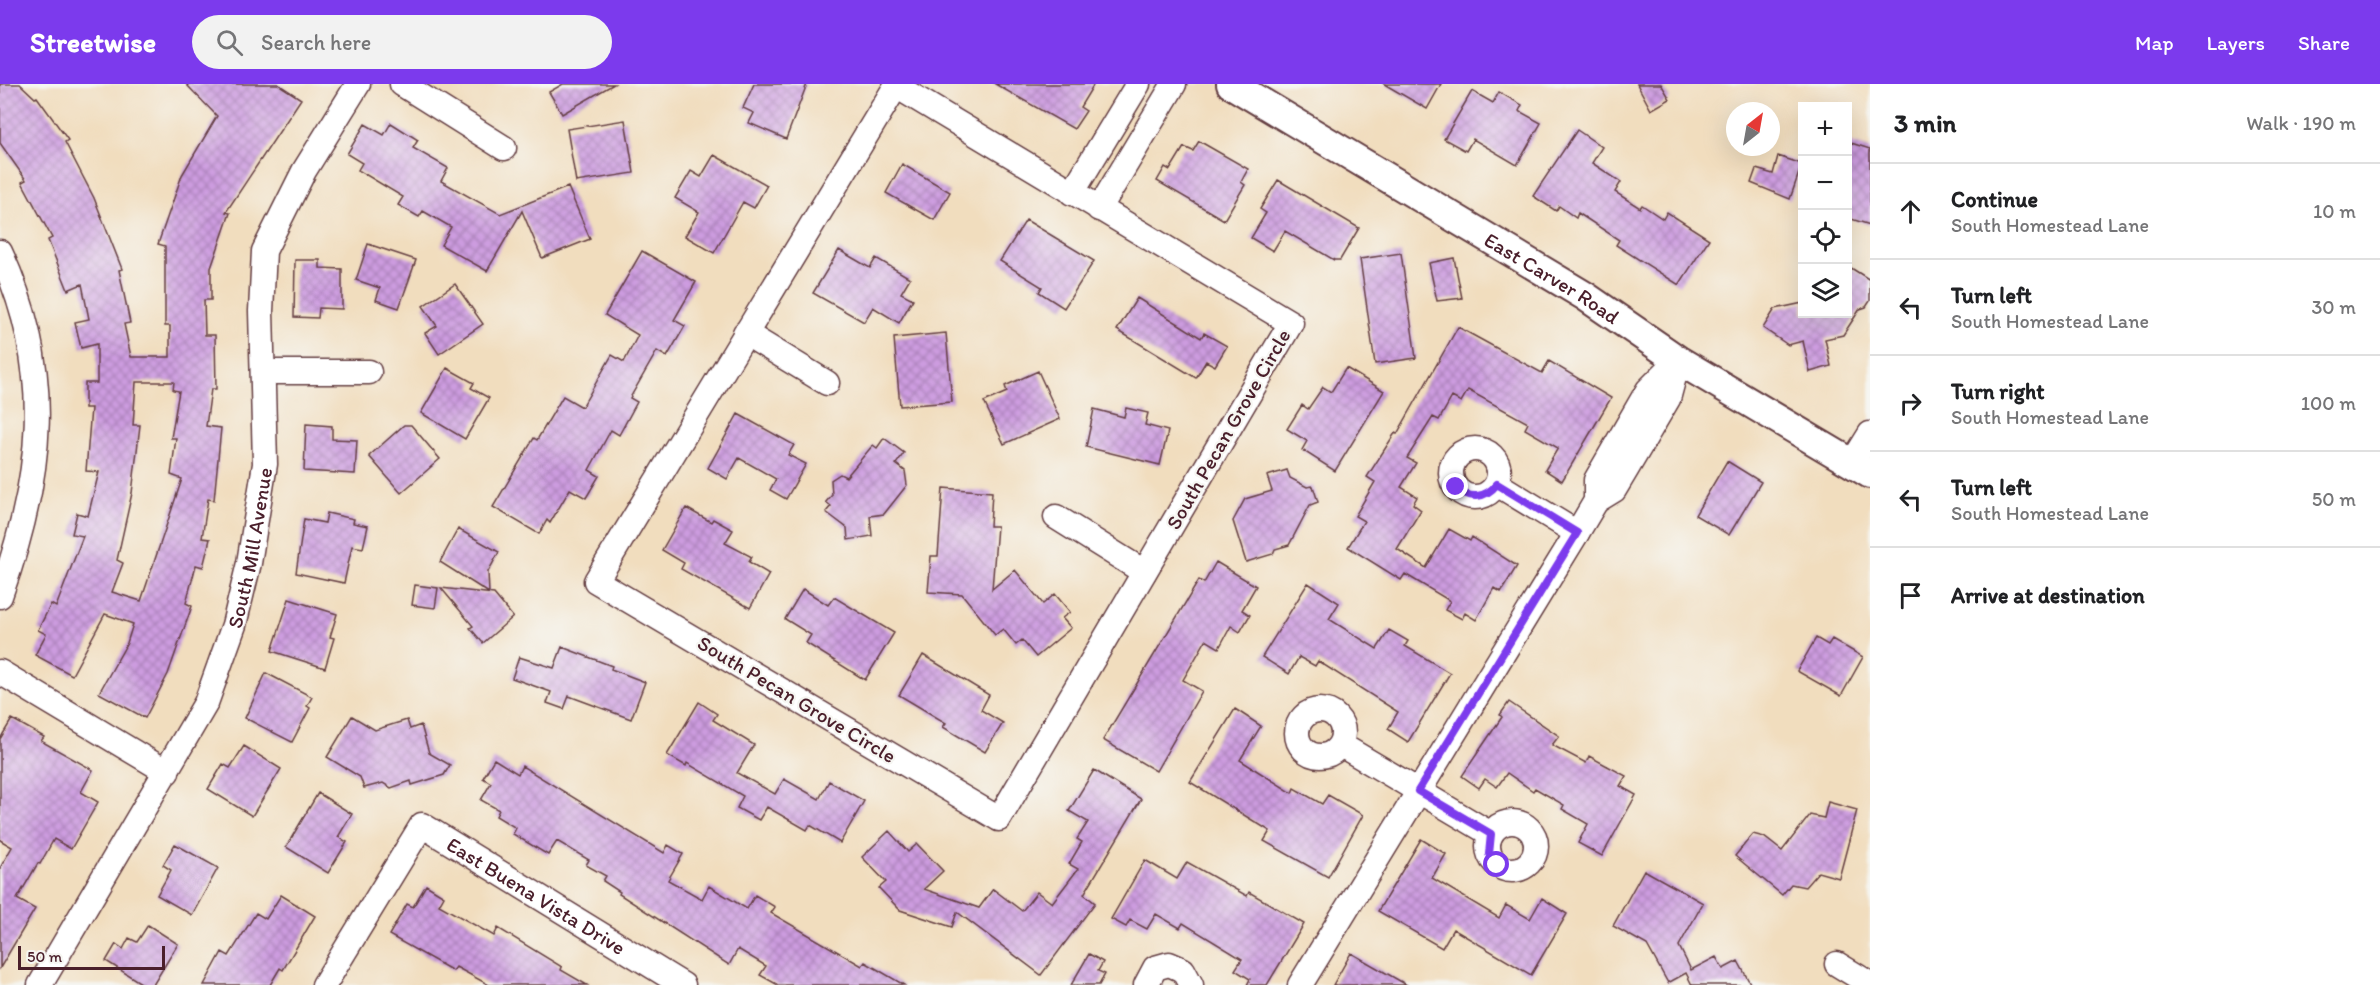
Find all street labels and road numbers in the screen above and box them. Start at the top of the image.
street label: East Carver Road [1480,226,1625,329]
street label: South Pecan Grove Circle [1160,324,1296,534]
street label: South Mill Avenue [221,466,277,631]
street label: South Pecan Grove Circle [693,630,901,768]
street label: East Buena Vista Drive [443,831,631,960]

